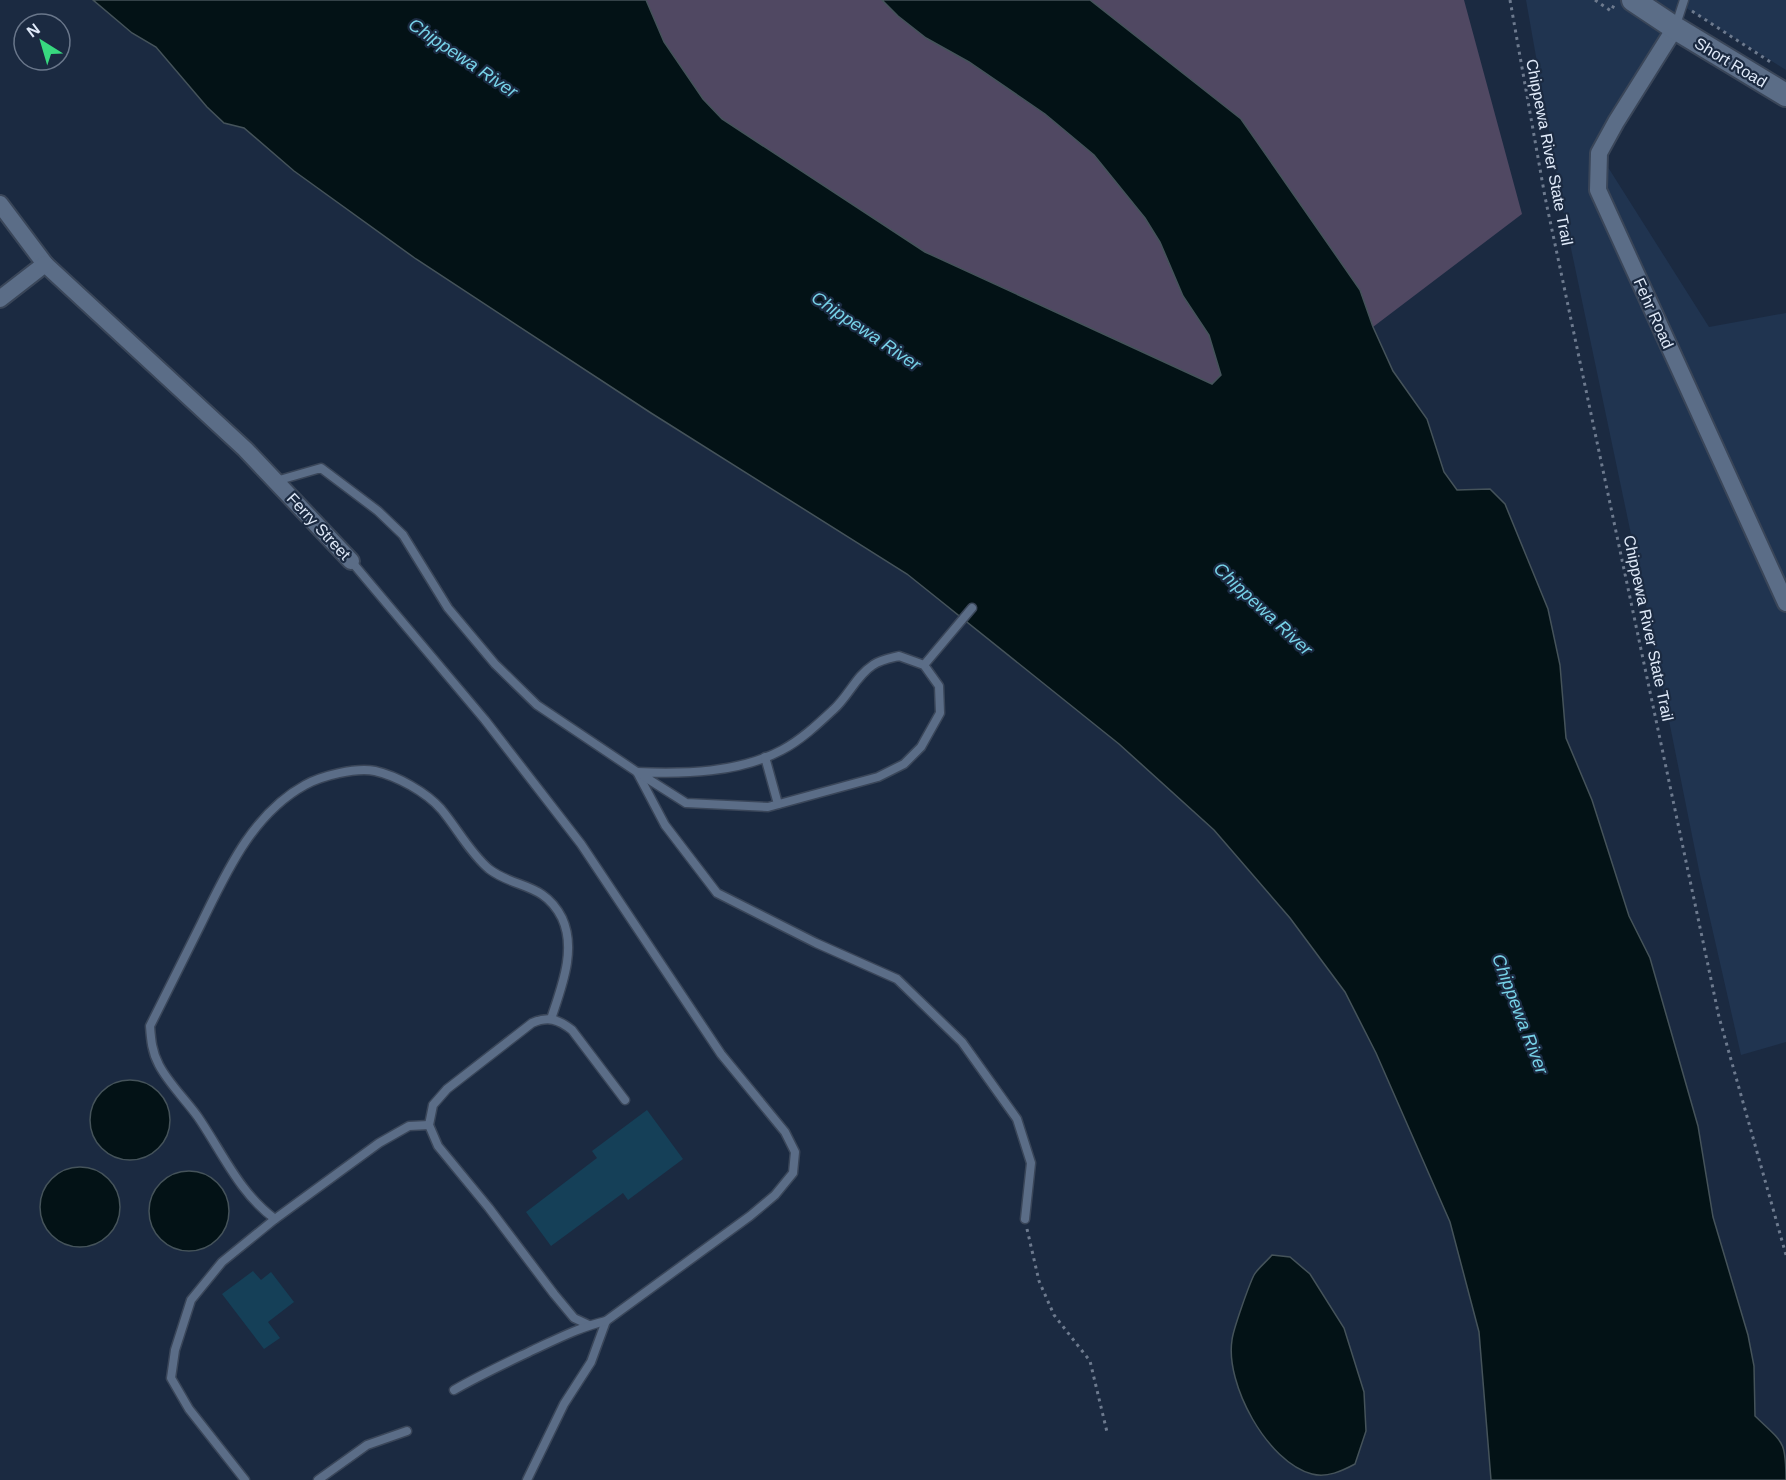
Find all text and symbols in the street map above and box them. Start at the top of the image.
north arrow [12,12,72,72]
water label: Chippewa River [405,14,522,102]
text: N [24,20,43,41]
street label: Short Road [1692,34,1770,91]
street label: Chippewa River State Trail [1523,58,1576,247]
street label: Fehr Road [1630,275,1677,351]
water label: Chippewa River [808,287,925,375]
street label: Ferry Street [284,490,354,563]
street label: Chippewa River State Trail [1621,534,1677,723]
water label: Chippewa River [1210,558,1317,660]
water label: Chippewa River [1488,951,1552,1078]

